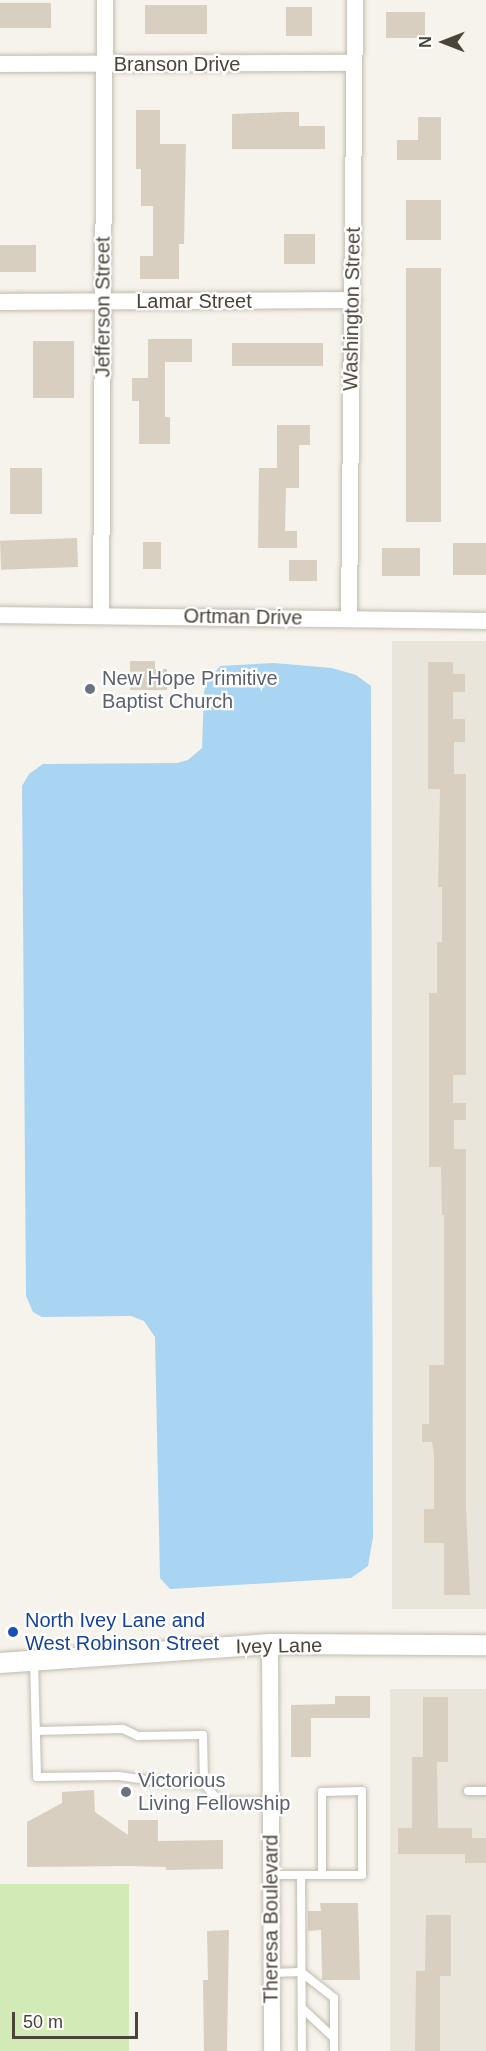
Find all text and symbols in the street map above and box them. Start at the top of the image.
north arrow [414,12,474,72]
text: N [417,36,434,48]
street label: Branson Drive [114,52,240,76]
street label: Washington Street [339,227,365,391]
street label: Jefferson Street [91,237,115,377]
street label: Lamar Street [136,289,252,313]
street label: Ortman Drive [183,604,303,630]
place label: New Hope Primitive Baptist Church [102,666,278,713]
marker: New Hope Primitive Baptist Church [83,682,97,696]
place label: North Ivey Lane and West Robinson Street [25,1608,219,1655]
marker: North Ivey Lane and West Robinson Street [6,1625,20,1639]
street label: Ivey Lane [235,1633,323,1659]
place label: Victorious Living Fellowship [138,1768,290,1815]
marker: Victorious Living Fellowship [119,1785,133,1799]
street label: Theresa Boulevard [259,1835,283,2003]
scale bar [15,2000,141,2038]
text: 50 m [23,2012,63,2032]

